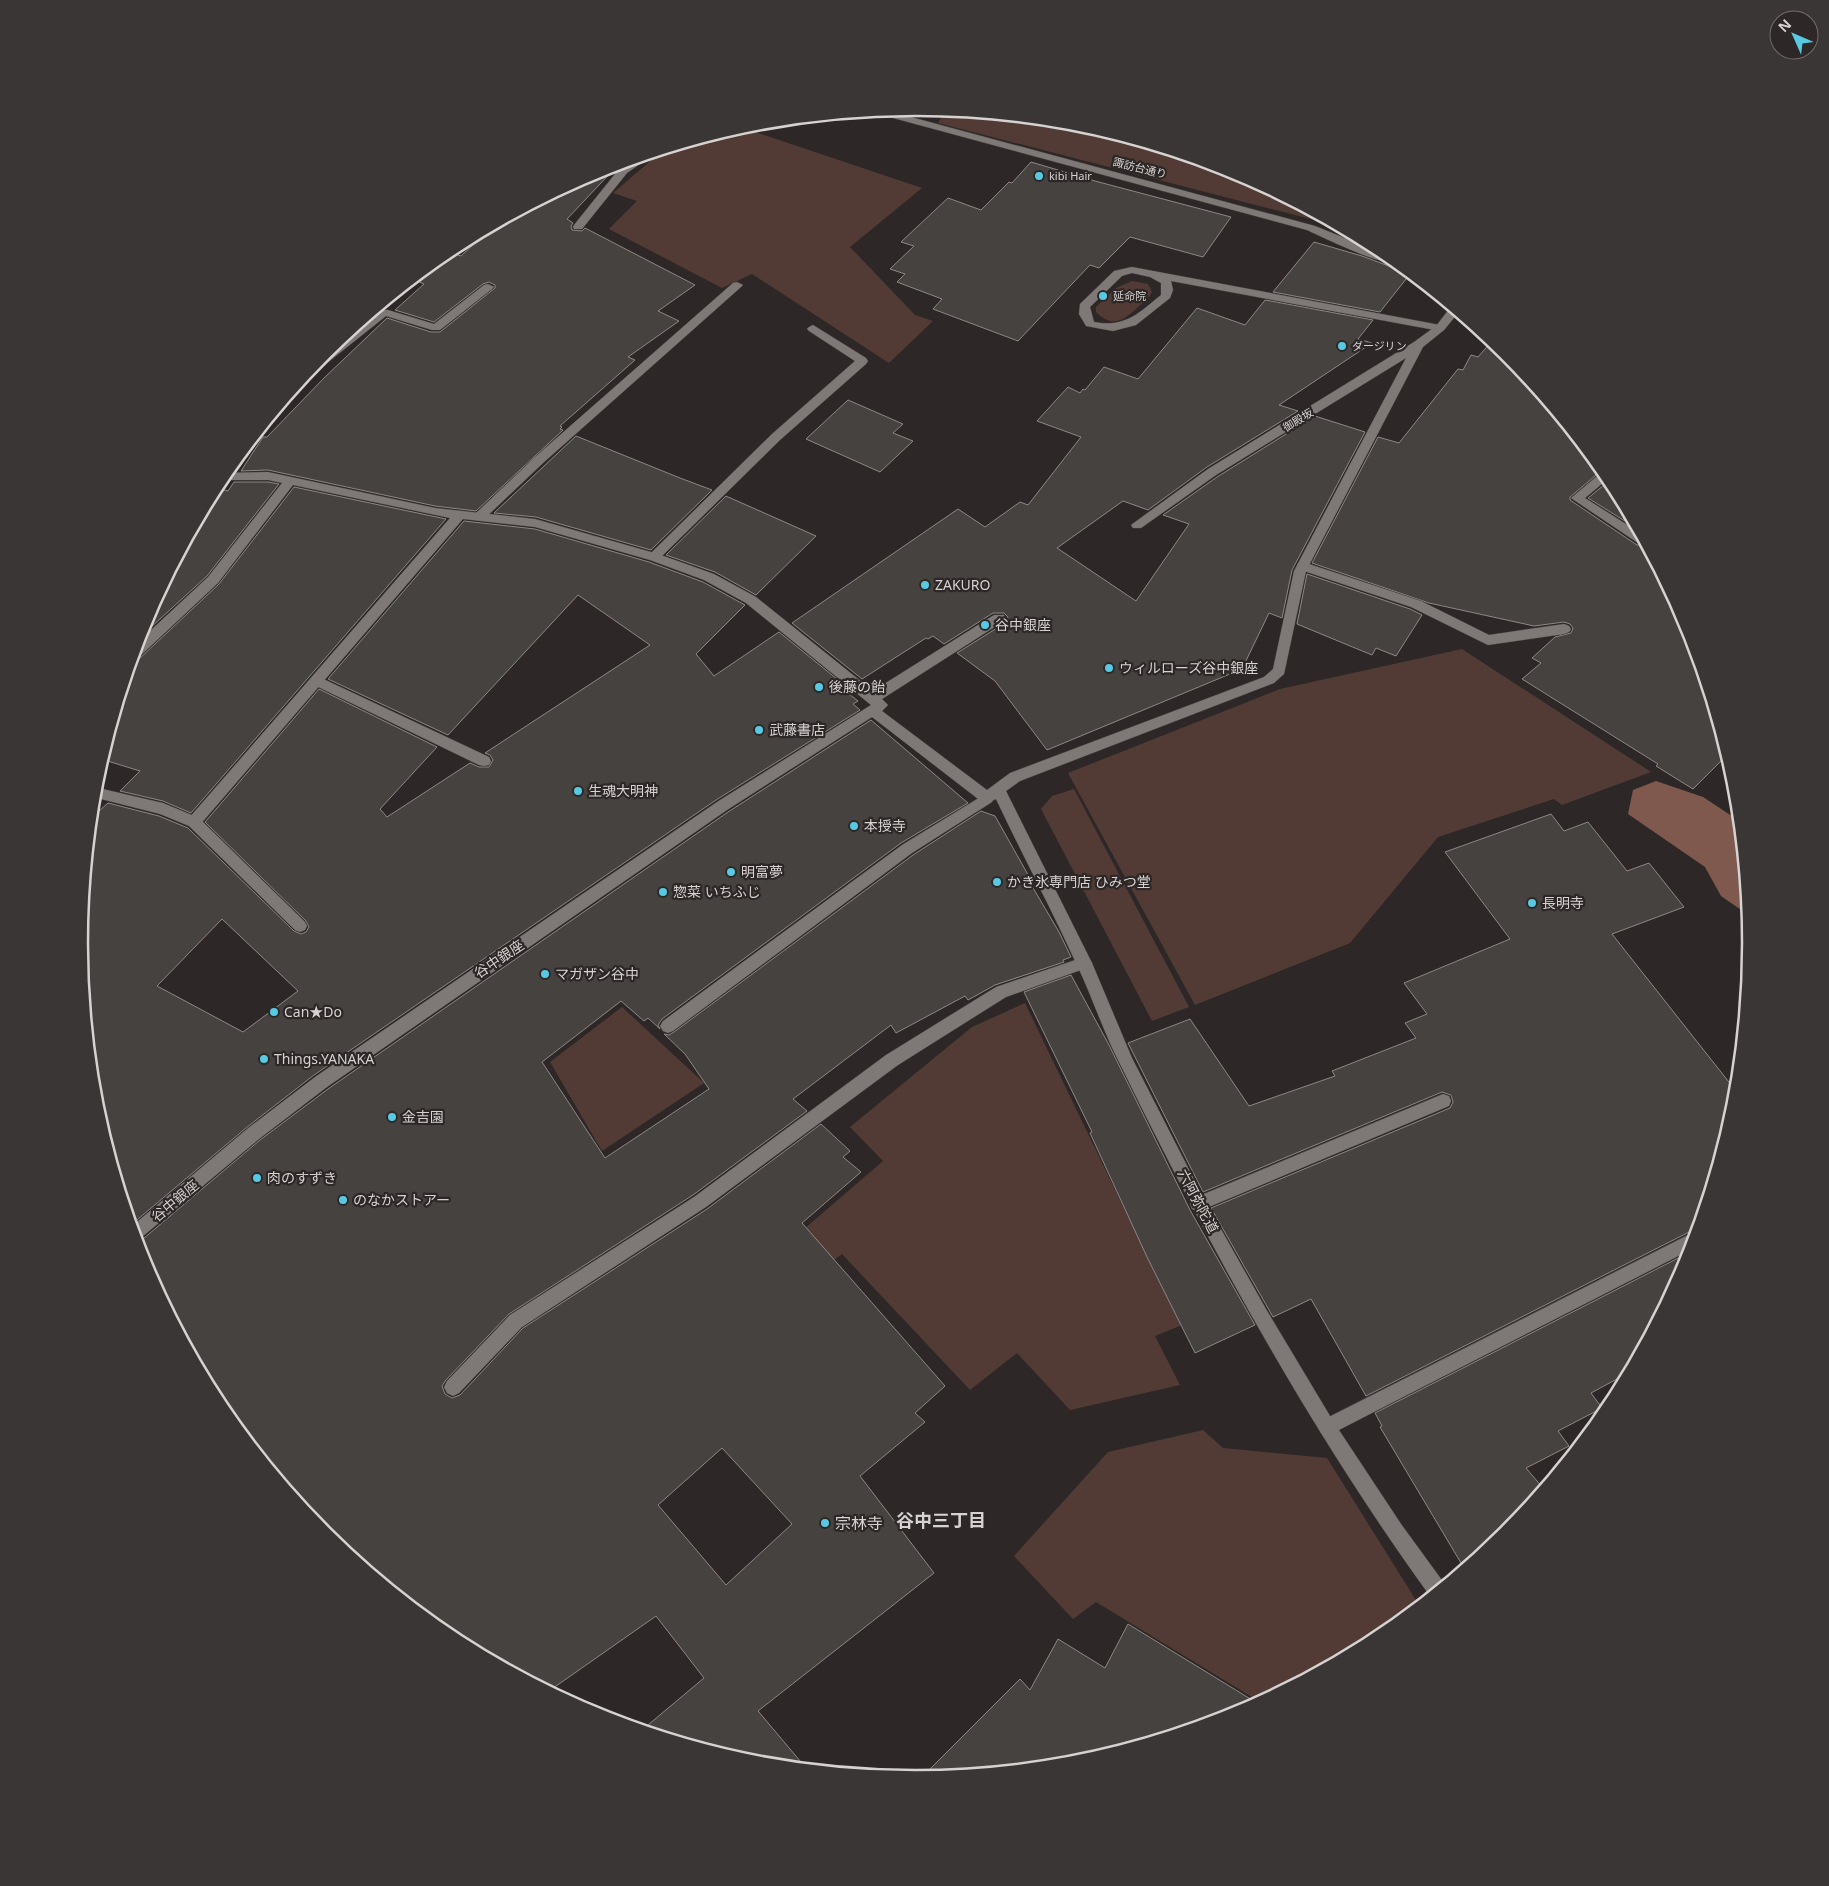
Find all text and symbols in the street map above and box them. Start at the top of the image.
north arrow [1769,10,1819,60]
text: N [1774,15,1795,36]
street label: 諏訪台通り [1112,154,1169,181]
place label: kibi Hair [1049,168,1092,183]
marker: kibi Hair [1033,170,1045,182]
place label: 延命院 [1113,288,1146,303]
marker: 延命院 [1097,290,1109,302]
place label: ダージリン [1352,338,1407,353]
marker: ダージリン [1336,340,1348,352]
street label: 御殿坂 [1279,405,1316,435]
place label: ZAKURO [935,575,991,594]
marker: ZAKURO [919,579,931,591]
place label: 谷中銀座 [995,615,1051,634]
marker: 谷中銀座 [979,619,991,631]
place label: ウィルローズ谷中銀座 [1119,658,1258,677]
marker: ウィルローズ谷中銀座 [1103,662,1115,674]
place label: 後藤の飴 [829,677,885,696]
marker: 後藤の飴 [813,681,825,693]
place label: 武藤書店 [769,720,825,739]
marker: 武藤書店 [753,724,765,736]
place label: 生魂大明神 [588,781,658,800]
marker: 生魂大明神 [572,785,584,797]
place label: 本授寺 [864,816,906,835]
marker: 本授寺 [848,820,860,832]
place label: 明富夢 [741,862,783,881]
marker: 明富夢 [725,866,737,878]
place label: かき氷専門店 ひみつ堂 [1007,872,1151,891]
marker: かき氷専門店 ひみつ堂 [991,876,1003,888]
place label: 惣菜 いちふじ [673,882,761,901]
marker: 惣菜 いちふじ [657,886,669,898]
place label: 長明寺 [1542,893,1584,912]
marker: 長明寺 [1526,897,1538,909]
street label: 谷中銀座 [470,935,527,982]
place label: マガザン谷中 [555,964,639,983]
marker: マガザン谷中 [539,968,551,980]
place label: Can★Do [284,1002,342,1021]
marker: Can★Do [268,1006,280,1018]
place label: Things.YANAKA [274,1049,374,1068]
marker: Things.YANAKA [258,1053,270,1065]
place label: 金吉園 [402,1107,444,1126]
marker: 金吉園 [386,1111,398,1123]
street label: 六阿弥陀道 [1174,1165,1223,1236]
place label: 肉のすずき [267,1168,337,1187]
marker: 肉のすずき [251,1172,263,1184]
street label: 谷中銀座 [147,1175,202,1226]
place label: のなかストアー [353,1190,450,1209]
marker: のなかストアー [337,1194,349,1206]
district label: 谷中三丁目 [896,1508,986,1532]
place label: 宗林寺 [835,1512,883,1534]
marker: 宗林寺 [819,1517,831,1529]

